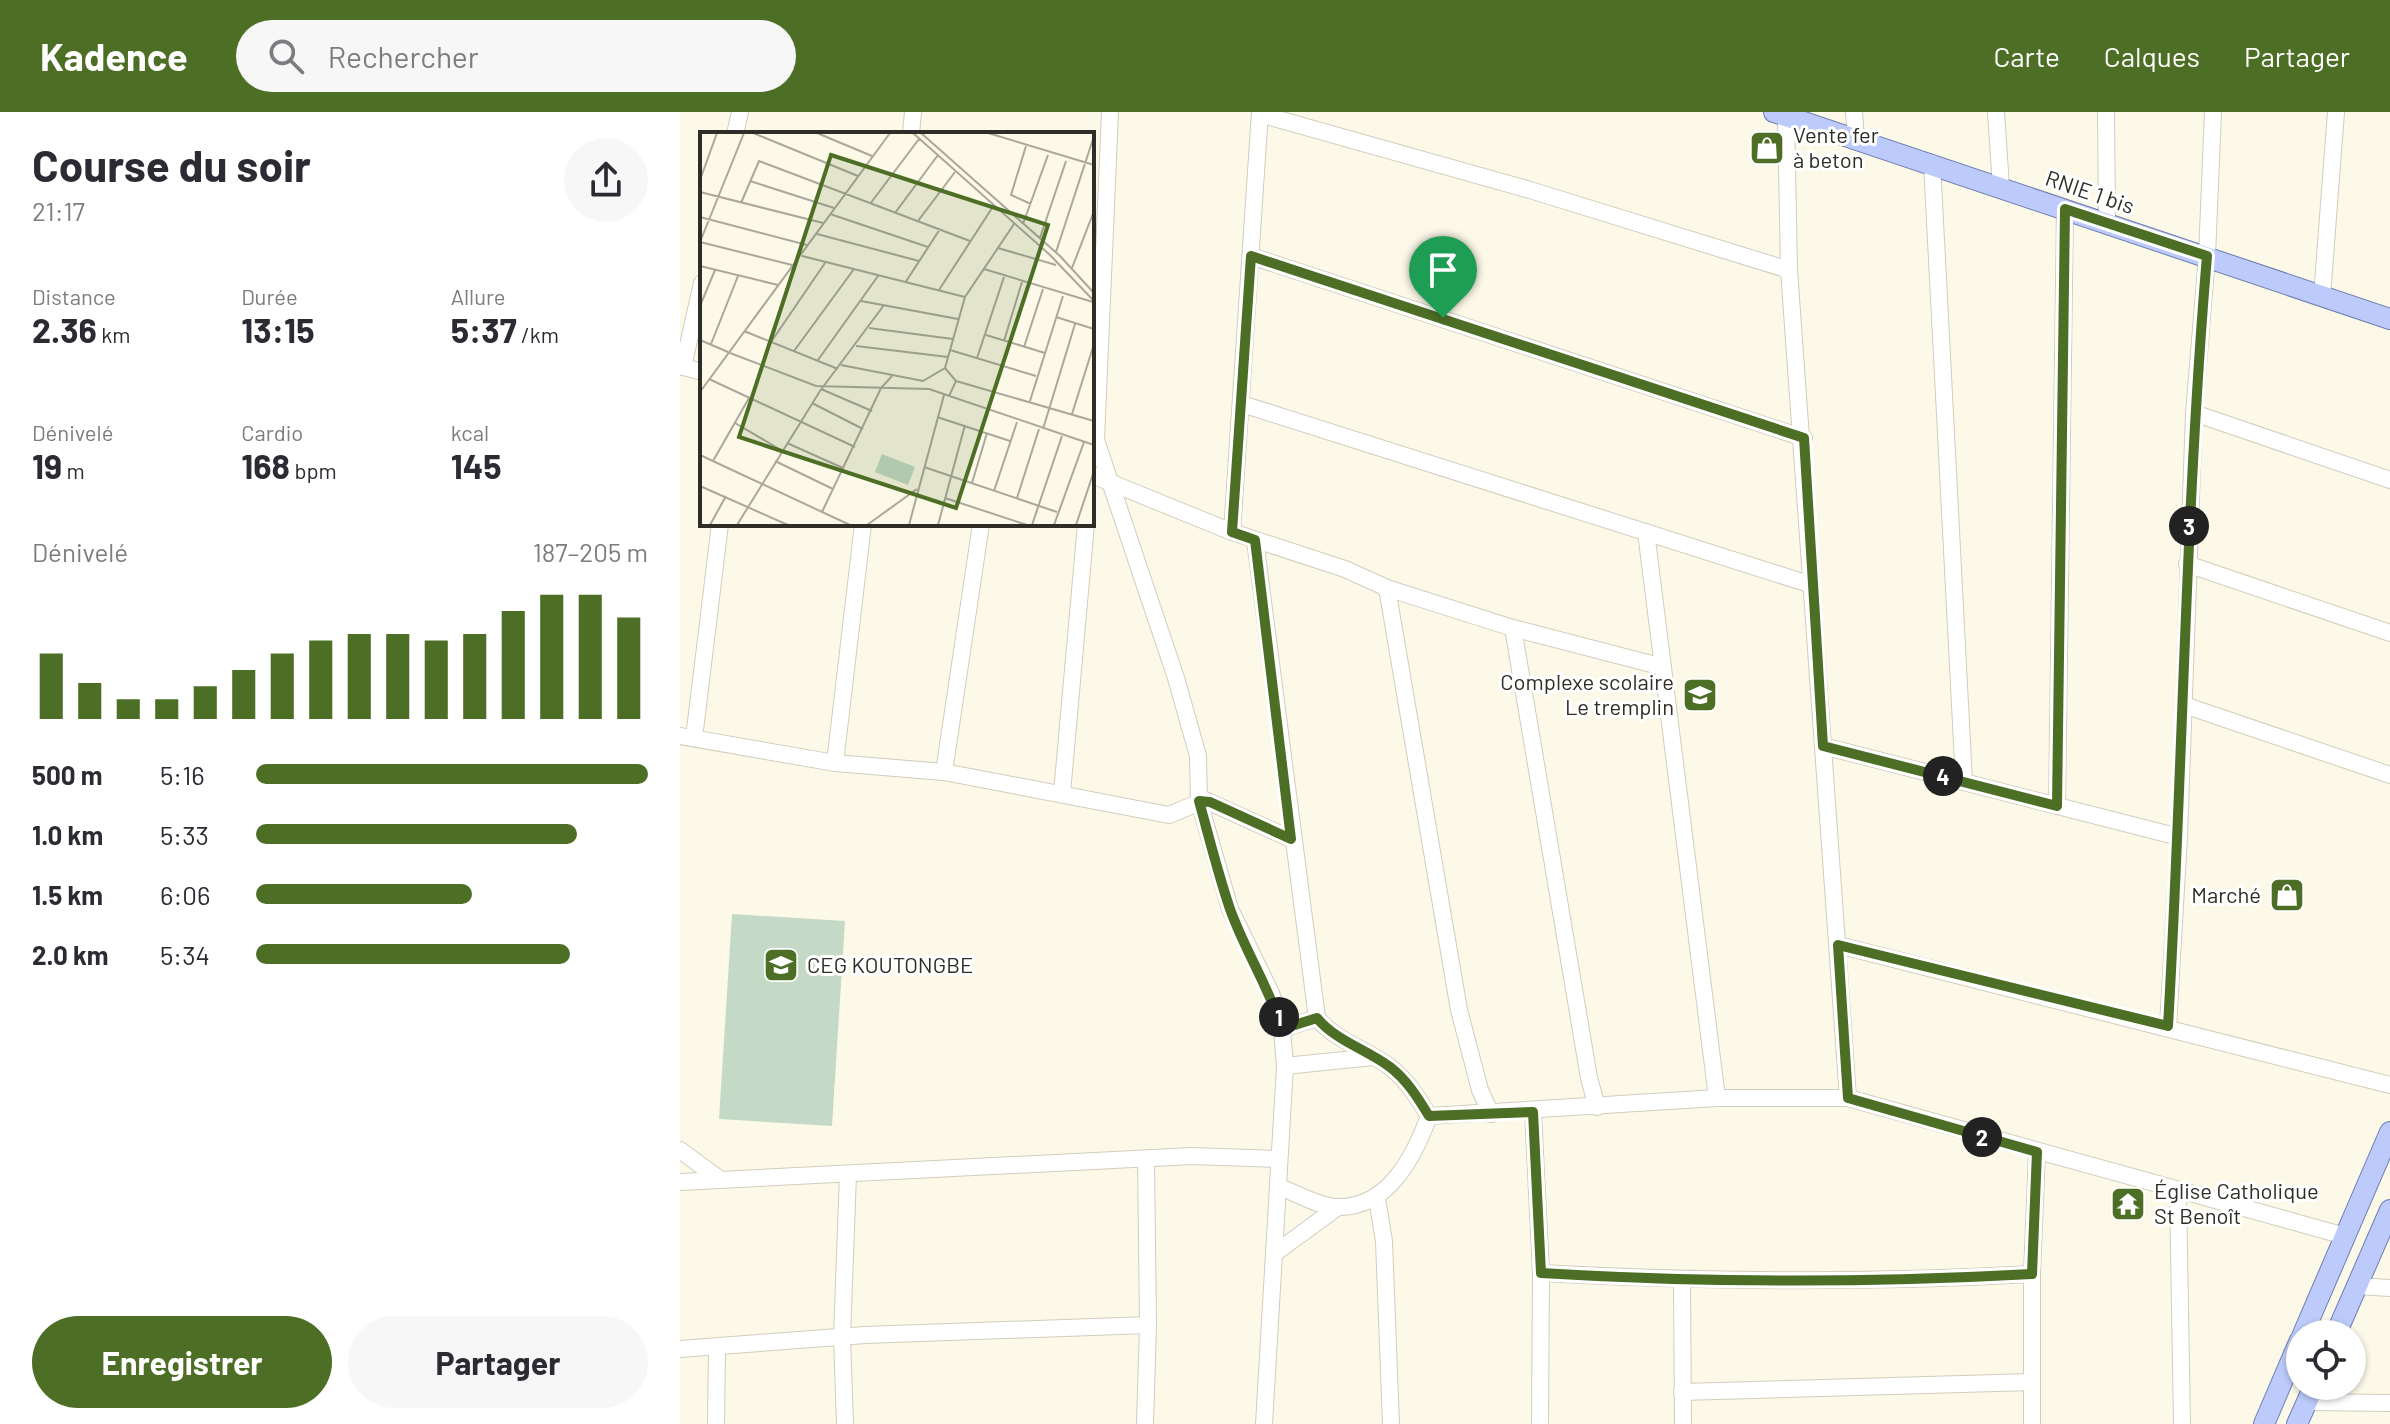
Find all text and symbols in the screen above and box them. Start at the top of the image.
search box [236,20,796,92]
text: Kadence [40,33,188,79]
icon: search [264,34,308,78]
text: Rechercher [328,38,479,74]
text: Carte [1993,39,2060,73]
text: Calques [2104,39,2200,73]
text: Partager [2244,39,2350,73]
place label: Vente fer à beton [1793,121,1879,172]
shop icon: Vente fer à beton [1748,129,1786,167]
inset map [700,132,1094,526]
text: Course du soir [32,138,311,191]
button: share [564,138,648,222]
street label: RNIE 1 bis [2043,164,2138,218]
text: 21:17 [32,195,85,226]
pin [1409,236,1477,318]
icon: arrive [1421,248,1465,292]
text: Distance [32,283,116,309]
text: Durée [241,283,298,309]
text: Allure [451,283,506,309]
text: 2.36 [32,309,97,350]
text: 13:15 [241,309,314,350]
text: 5:37 [451,309,517,350]
text: km [97,321,130,347]
text: /km [517,321,559,347]
text: Dénivelé [32,419,113,445]
text: Cardio [241,419,303,445]
text: kcal [451,419,489,445]
text: 19 [32,445,62,486]
text: 168 [241,445,290,486]
text: 145 [451,445,502,486]
text: m [62,457,85,483]
text: bpm [290,457,337,483]
pin: 3 [2169,506,2209,546]
text: 3 [2183,513,2195,539]
text: Dénivelé [32,536,128,567]
text: 187–205 m [533,536,648,567]
place label: Complexe scolaire Le tremplin [1500,668,1674,719]
school or university icon: Complexe scolaire Le tremplin [1681,676,1719,714]
pin: 4 [1923,756,1963,796]
text: 500 m [32,759,103,790]
text: 5:16 [160,759,205,790]
text: 4 [1936,763,1950,789]
text: 1.0 km [32,819,103,850]
text: 5:33 [160,819,209,850]
shop icon: Marché [2268,876,2306,914]
text: 1.5 km [32,879,103,910]
text: 6:06 [160,879,210,910]
place label: Marché [2191,881,2261,907]
text: 2.0 km [32,939,109,970]
text: 5:34 [160,939,210,970]
school or university icon: CEG KOUTONGBE [762,946,800,984]
place label: CEG KOUTONGBE [807,951,973,977]
pin: 1 [1259,997,1299,1037]
text: 1 [1275,1004,1283,1030]
pin: 2 [1962,1117,2002,1157]
text: 2 [1976,1124,1988,1150]
place label: Église Catholique St Benoît [2154,1177,2319,1228]
temple icon: Église Catholique St Benoît [2109,1185,2147,1223]
button: Enregistrer [32,1316,332,1408]
button: Partager [348,1316,648,1408]
map controls [2286,1320,2366,1400]
button: locate [2286,1320,2366,1400]

